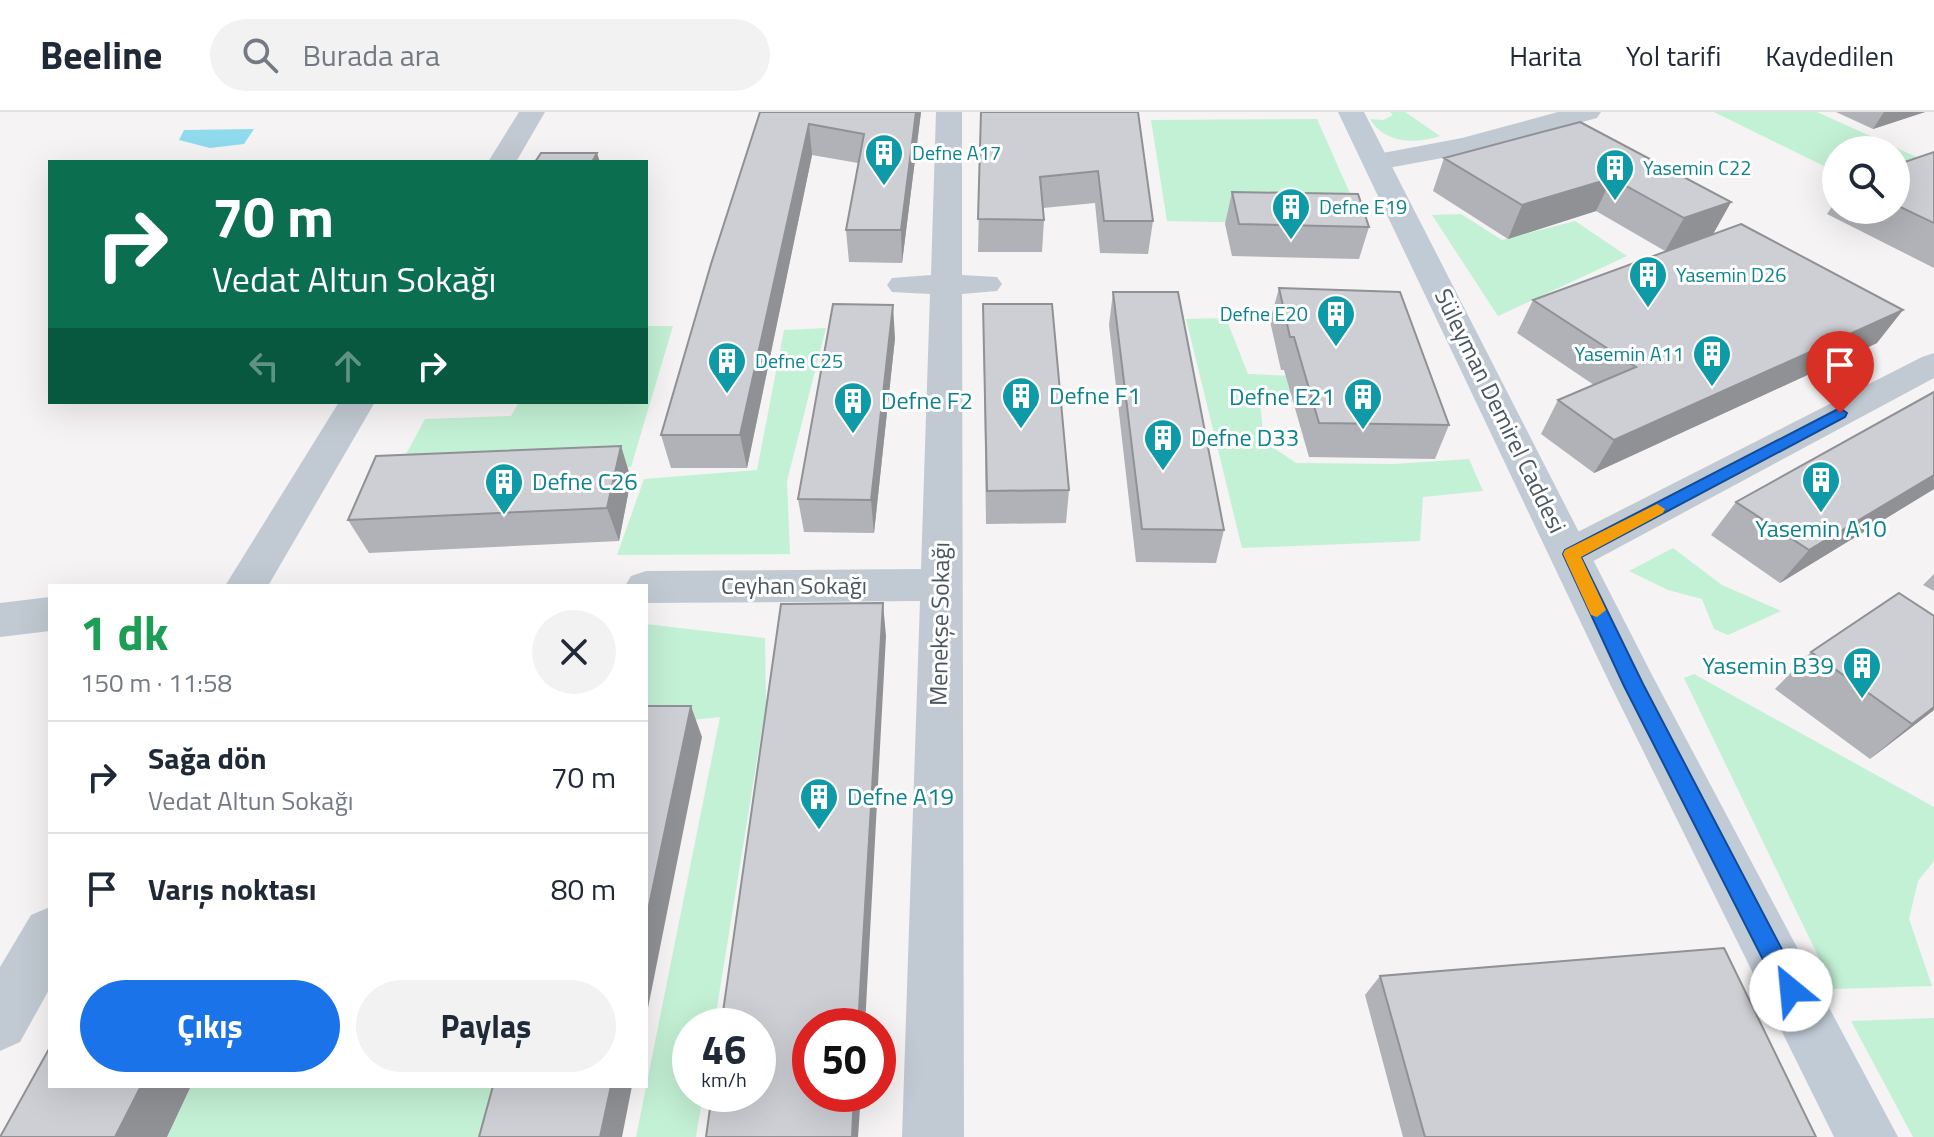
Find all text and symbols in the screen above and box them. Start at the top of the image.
search box [210,19,770,91]
text: Beeline [40,26,162,84]
text: Burada ara [302,32,440,78]
icon: search [238,33,282,77]
text: Harita [1509,34,1582,77]
text: Yol tarifi [1626,34,1721,77]
text: Kaydedilen [1765,34,1894,77]
building icon: Defne A17 [863,132,905,187]
map controls [1822,136,1910,224]
button: search [1822,136,1910,224]
place label: Defne A17 [912,137,1001,168]
building icon: Yasemin C22 [1594,147,1636,202]
place label: Yasemin C22 [1643,152,1751,183]
text: 70 m [212,174,334,259]
building icon: Defne E19 [1270,186,1312,241]
place label: Defne E19 [1319,191,1407,222]
icon: right [80,192,184,296]
text: Vedat Altun Sokağı [212,251,496,306]
building icon: Yasemin D26 [1627,254,1669,309]
place label: Yasemin D26 [1676,259,1786,290]
street label: Süleyman Demirel Caddesi [1426,282,1576,539]
building icon: Defne E20 [1315,293,1357,348]
place label: Defne E20 [1220,298,1308,329]
pin [1806,331,1874,413]
building icon: Yasemin A11 [1691,333,1733,388]
place label: Yasemin A11 [1575,338,1684,369]
building icon: Defne C25 [706,340,748,395]
icon: arrive [1818,343,1862,387]
icon: left [242,344,286,388]
icon: ahead [326,344,370,388]
icon: right [410,344,454,388]
place label: Defne C25 [755,345,843,376]
building icon: Defne F1 [1000,375,1042,430]
building icon: Defne E21 [1342,376,1384,431]
place label: Defne F1 [1049,377,1141,413]
place label: Defne E21 [1229,378,1335,414]
building icon: Defne F2 [832,380,874,435]
place label: Defne F2 [881,382,973,418]
building icon: Defne D33 [1142,417,1184,472]
place label: Defne D33 [1191,419,1299,455]
building icon: Yasemin A10 [1800,459,1842,514]
building icon: Defne C26 [483,461,525,516]
place label: Defne C26 [532,463,638,499]
place label: Yasemin A10 [1755,510,1887,546]
street label: Menekşe Sokağı [920,542,958,706]
street label: Ceyhan Sokağı [721,567,867,603]
text: 1 dk [80,596,169,669]
button: close [532,610,616,694]
building icon: Yasemin B39 [1841,645,1883,700]
place label: Yasemin B39 [1702,647,1834,683]
text: 150 m · 11:58 [80,663,232,702]
text: Sağa dön [148,735,267,781]
text: 70 m [551,754,616,800]
icon: right [80,755,124,799]
building icon: Defne A19 [798,776,840,831]
place label: Defne A19 [847,778,954,814]
text: Vedat Altun Sokağı [148,781,353,820]
text: Varış noktası [148,866,317,912]
text: 80 m [551,866,616,912]
icon: arrive [80,867,124,911]
position arrow [1749,948,1833,1032]
button: Çıkış [80,980,340,1072]
button: Paylaş [356,980,616,1072]
speed limit sign: 50 [792,1008,896,1112]
text: 46 [702,1019,746,1080]
text: km/h [701,1064,747,1095]

